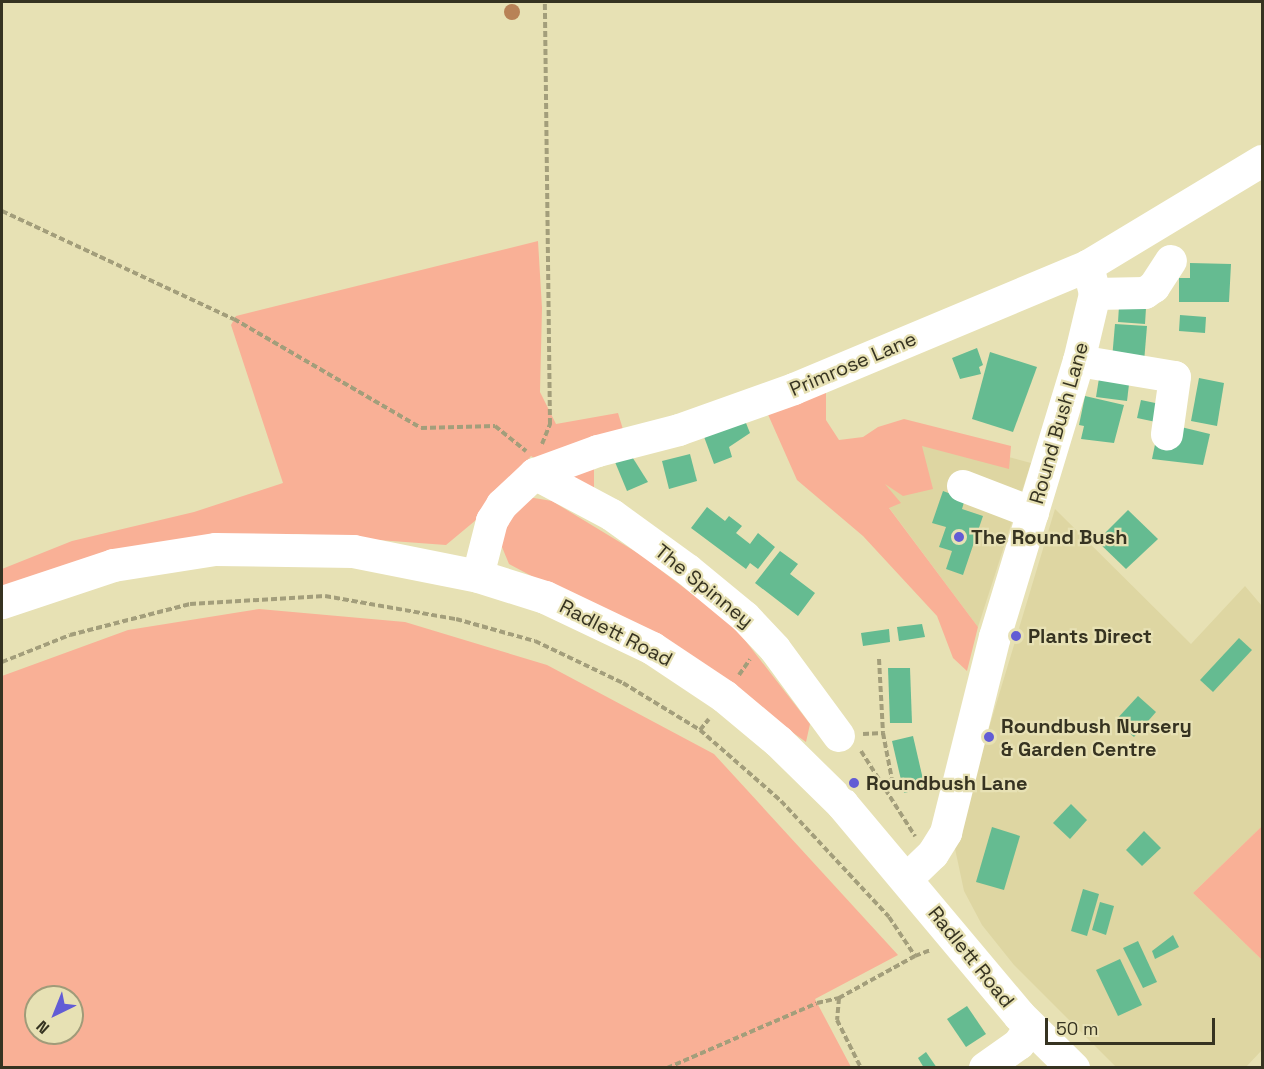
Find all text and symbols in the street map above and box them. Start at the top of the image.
street label: Primrose Lane [786,327,920,401]
street label: Round Bush Lane [1024,339,1094,507]
place label: The Round Bush [971,525,1127,549]
marker: The Round Bush [952,530,966,544]
street label: The Spinney [650,539,758,633]
street label: Radlett Road [556,594,676,672]
place label: Plants Direct [1028,624,1152,648]
marker: Plants Direct [1009,629,1023,643]
place label: Roundbush Nursery & Garden Centre [1001,714,1192,761]
marker: Roundbush Nursery & Garden Centre [982,730,996,744]
place label: Roundbush Lane [866,771,1027,795]
marker: Roundbush Lane [847,776,861,790]
street label: Radlett Road [923,902,1019,1012]
north arrow [24,985,84,1045]
scale bar [1048,1006,1218,1044]
text: N [32,1016,54,1038]
text: 50 m [1056,1017,1098,1040]

